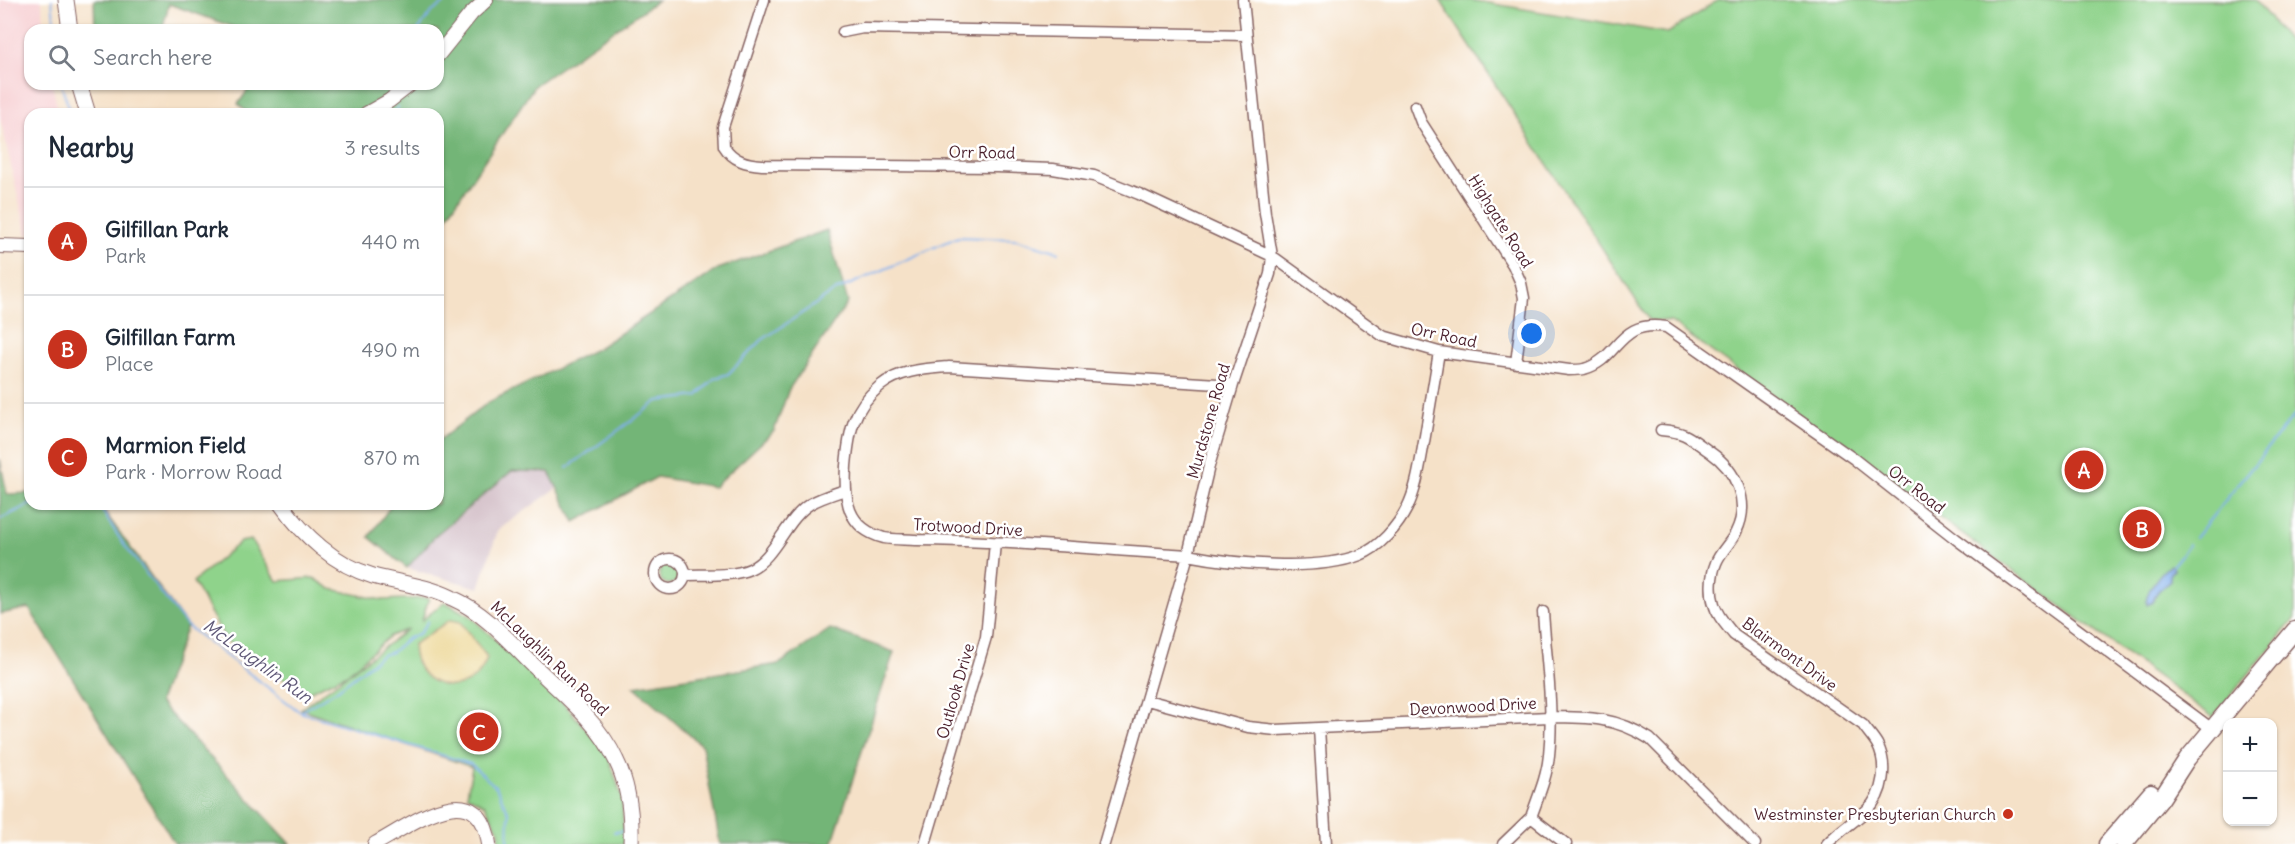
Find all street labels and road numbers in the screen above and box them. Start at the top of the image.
street label: Orr Road [948,141,1016,163]
street label: Highgate Road [1464,171,1538,271]
street label: Orr Road [1409,318,1479,352]
street label: Murdstone Road [1182,361,1234,481]
street label: Orr Road [1885,461,1949,517]
street label: Trotwood Drive [913,514,1023,540]
street label: McLaughlin Run Road [487,597,613,719]
street label: Blairmont Drive [1739,613,1841,695]
street label: Outlook Drive [932,641,978,741]
street label: Devonwood Drive [1409,693,1537,719]

